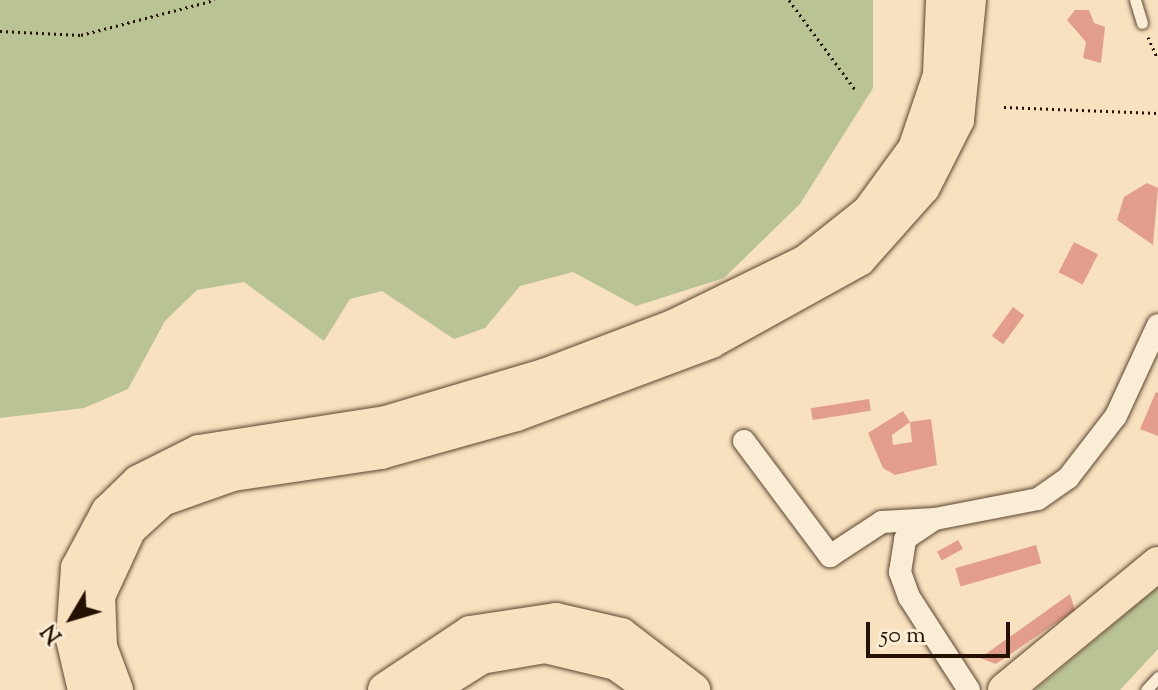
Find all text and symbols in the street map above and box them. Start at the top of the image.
north arrow [32,578,112,658]
scale bar [870,606,1014,656]
text: N [35,616,71,650]
text: 50 m [880,619,926,653]

